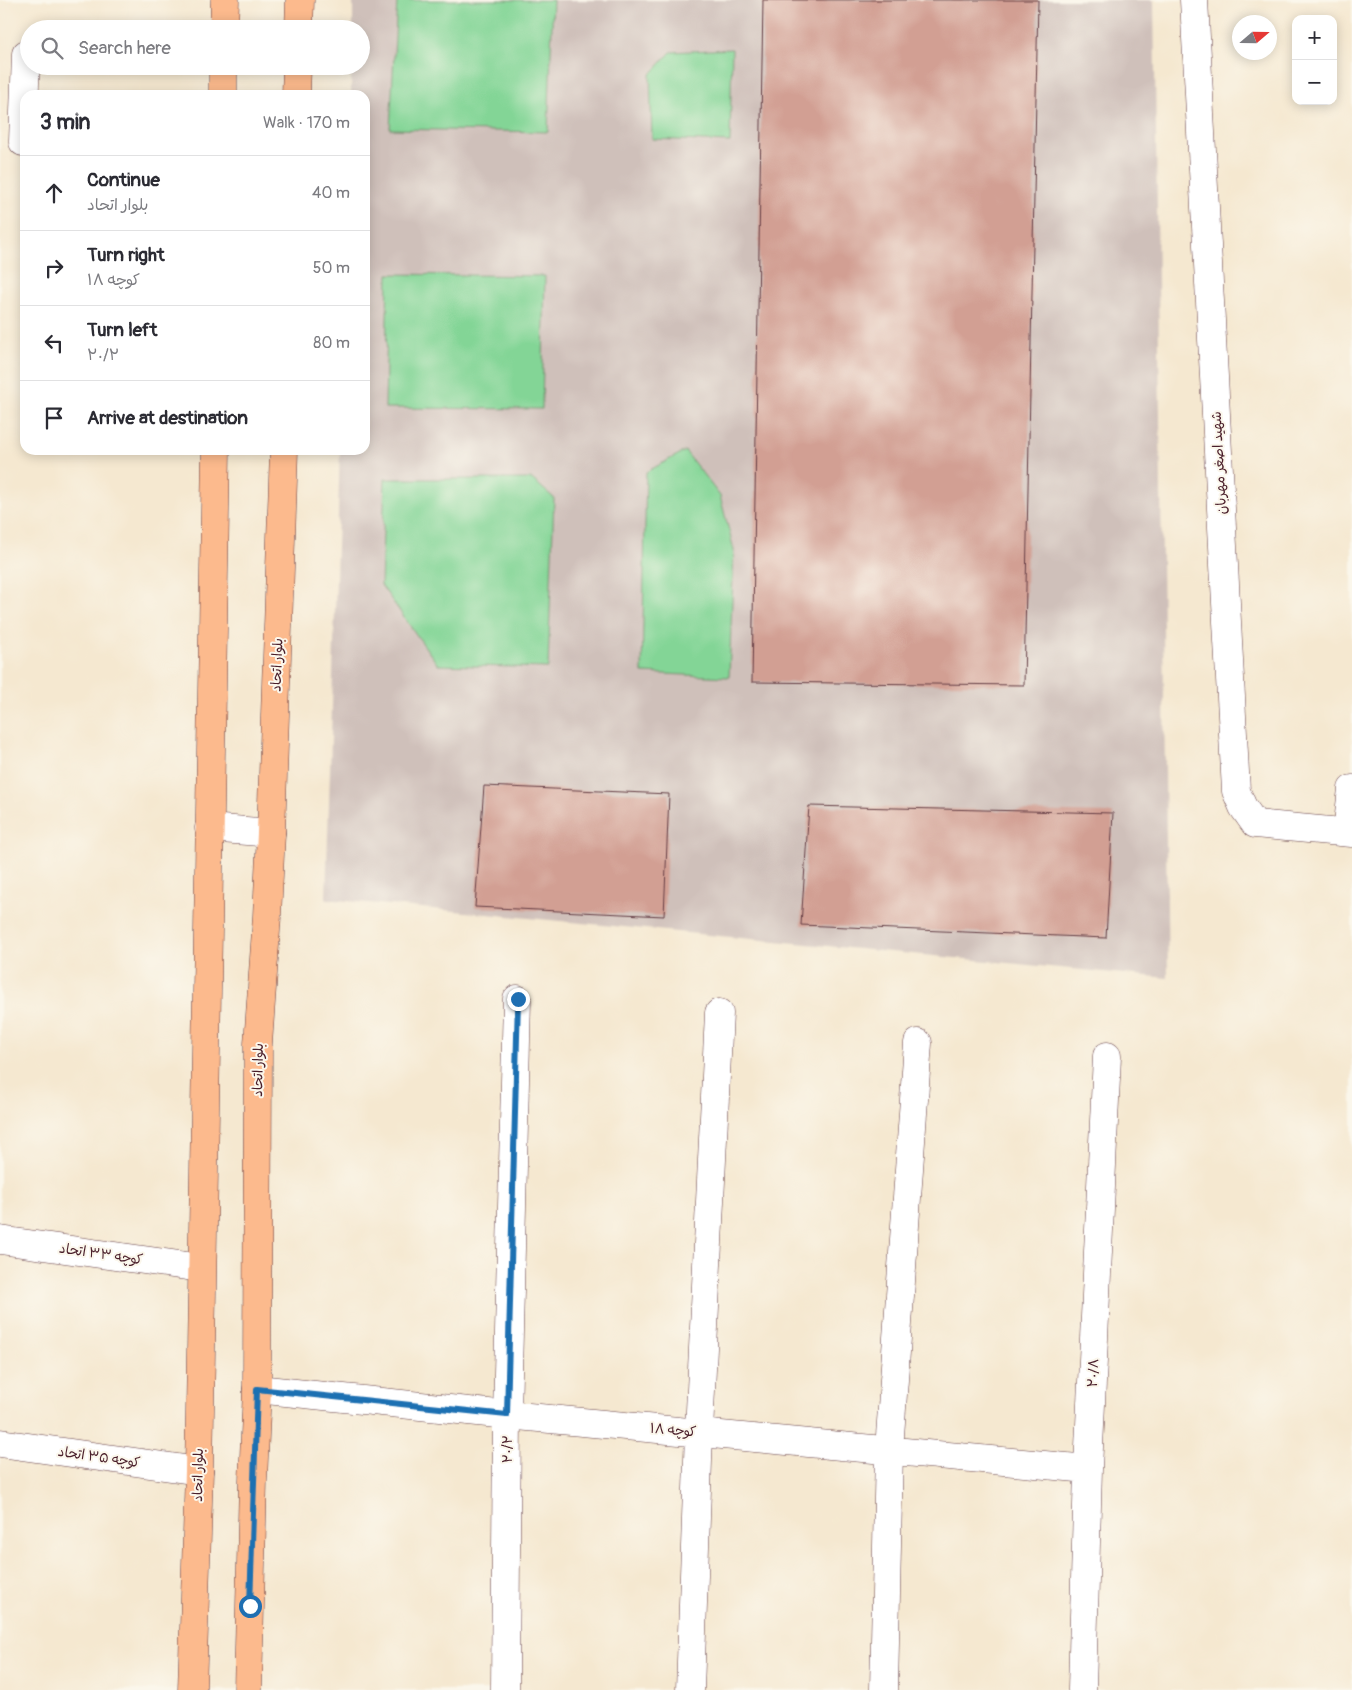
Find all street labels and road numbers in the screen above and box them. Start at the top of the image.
street label: شهید اصغر مهربان [1208,411,1230,515]
street label: بلوار اتحاد [268,638,286,692]
street label: بلوار اتحاد [249,1043,267,1097]
street label: کوچه ۳۳ اتحاد [58,1240,144,1269]
street label: ۲۰/۸ [1084,1358,1102,1388]
street label: کوچه ۱۸ [649,1420,697,1441]
street label: ۲۰/۲ [499,1435,516,1463]
street label: کوچه ۳۵ اتحاد [57,1443,141,1472]
street label: بلوار اتحاد [189,1448,207,1502]

